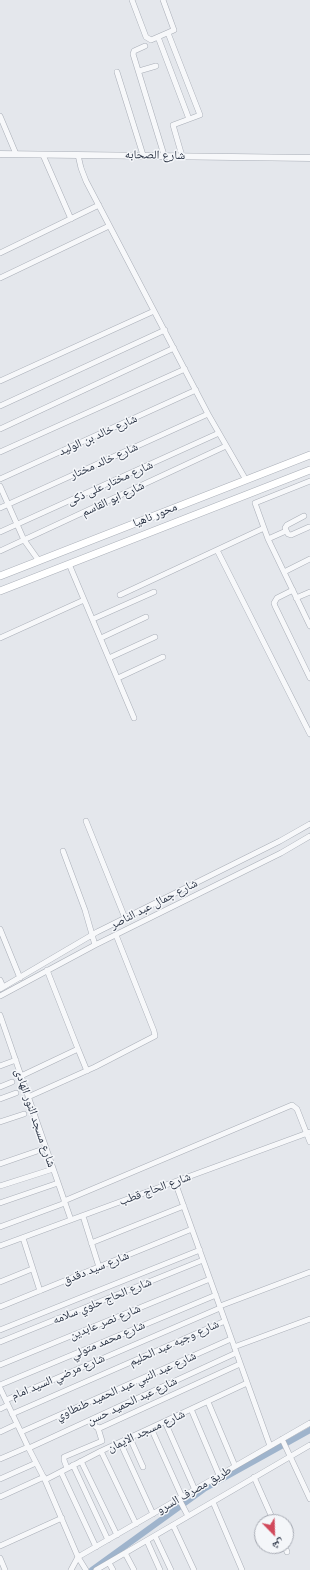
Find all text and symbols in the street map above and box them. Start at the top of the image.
street label: شارع الصحابه [125,147,185,163]
street label: شارع خالد بن الوليد [56,411,140,459]
street label: شارع خالد مختار [68,440,140,482]
street label: شارع مختار على ذكى [65,458,155,508]
street label: شارع ابو القاسم [79,478,147,520]
street label: محور ناهيا [131,500,179,530]
street label: شارع جمال عبد الناصر [108,876,200,932]
street label: شارع مسجد النور الهادى [11,1067,59,1169]
street label: شارع الحاج قطب [117,1169,193,1209]
street label: شارع سيد دقدق [61,1248,131,1288]
street label: شارع الحاج حلوي سلامه [50,1275,154,1327]
street label: شارع نصر عابدين [67,1301,143,1343]
street label: شارع وجيه عبد الحليم [127,1317,221,1369]
street label: شارع محمد متولي [69,1318,147,1362]
street label: شارع عبد النبي عبد الحميد طنطاوي [54,1348,198,1424]
street label: شارع مرضي السيد امام [9,1351,107,1403]
street label: شارع عبد الحميد حسن [85,1374,179,1428]
street label: شارع مسجد الايمان [105,1407,187,1455]
street label: طريق مصرف السرو [154,1463,234,1517]
north arrow [254,1514,294,1554]
text: ش [271,1536,286,1553]

